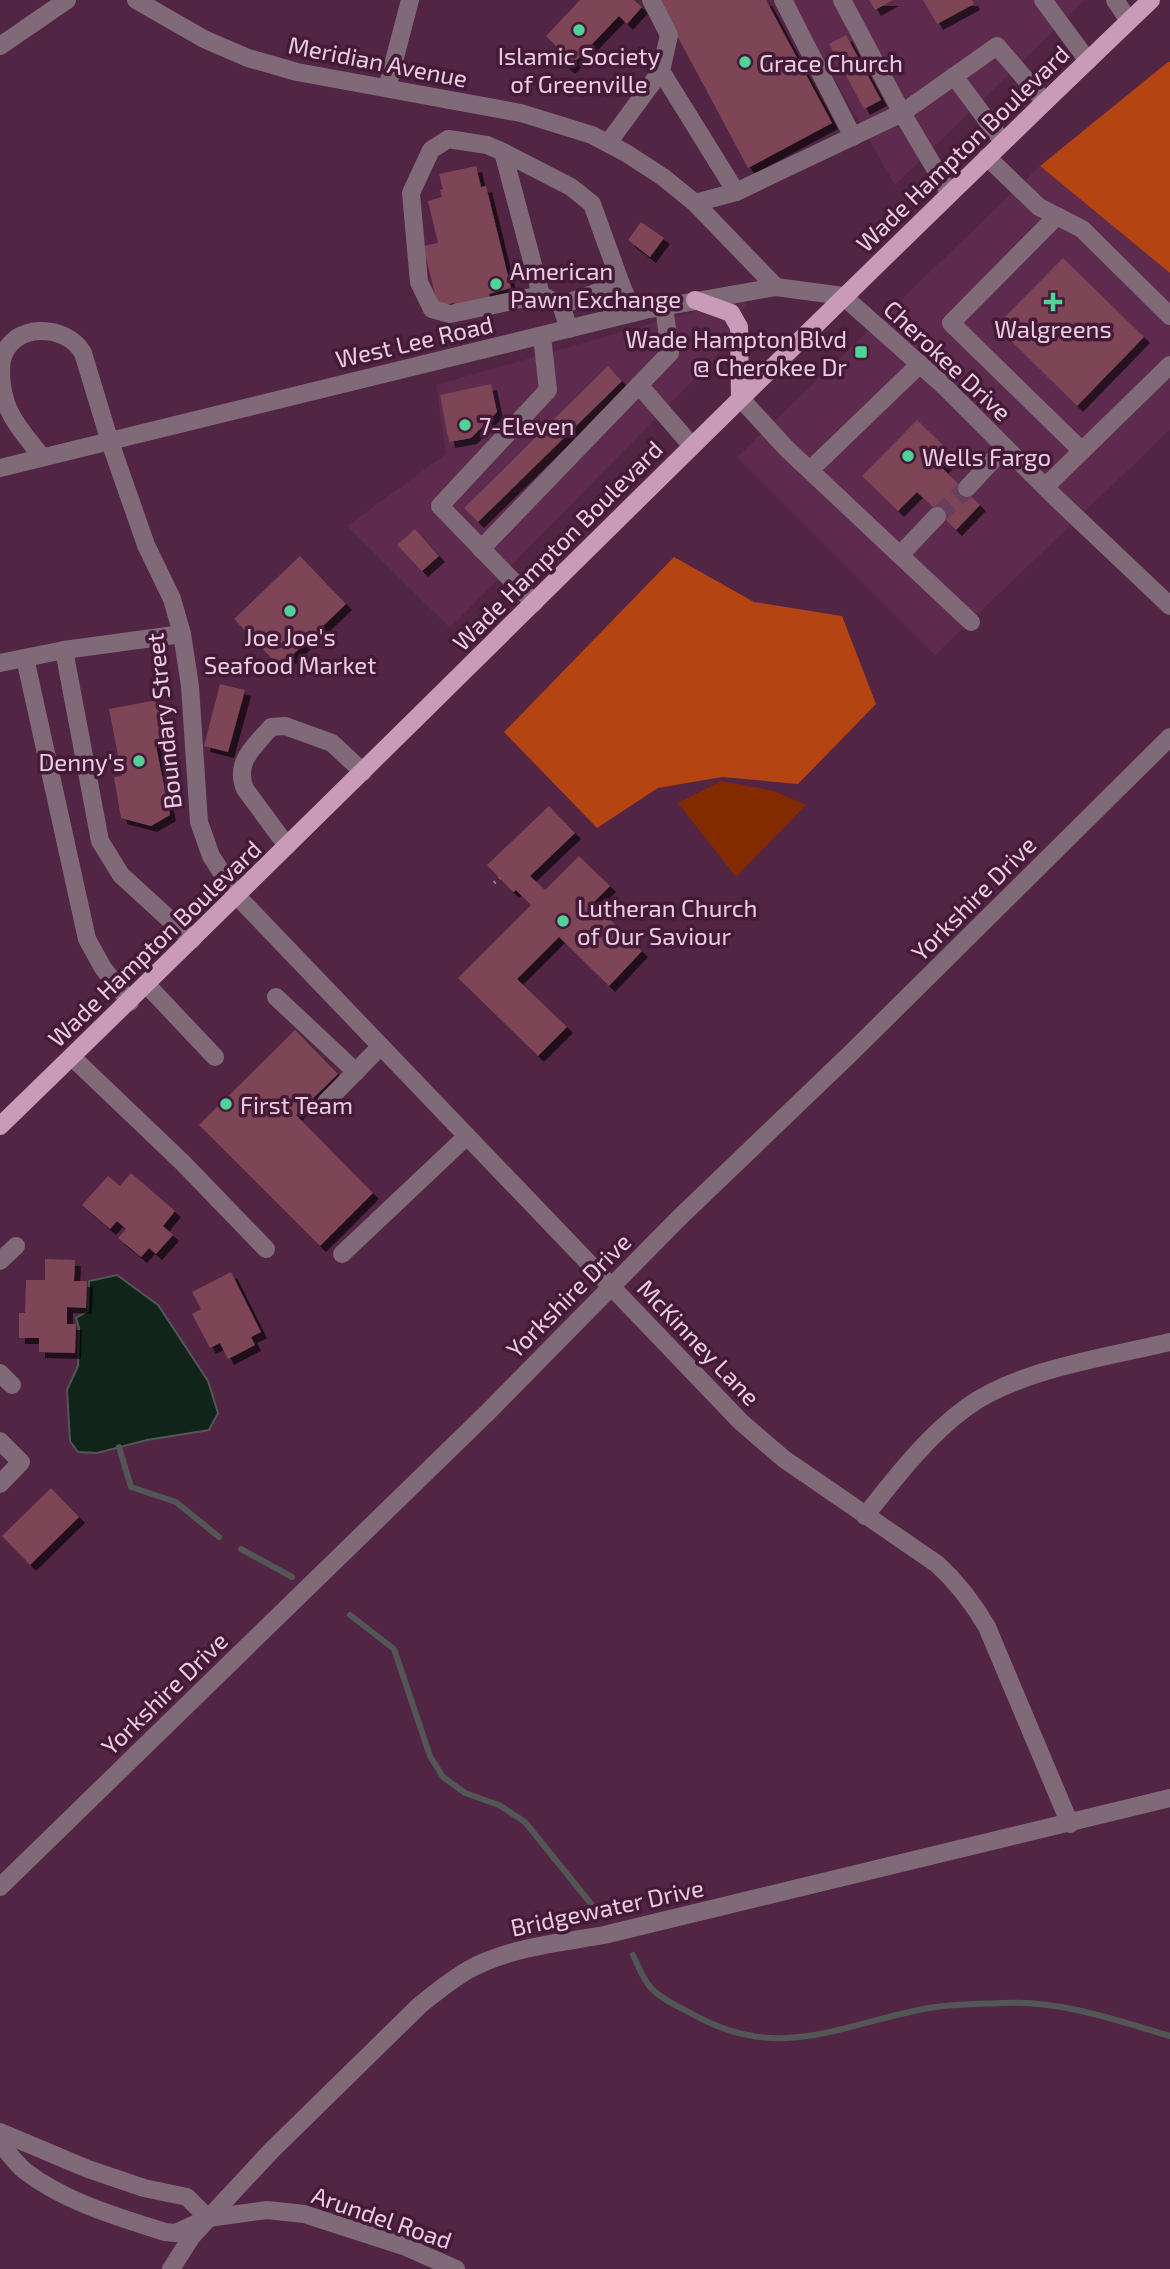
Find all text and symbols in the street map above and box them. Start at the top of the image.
marker: Islamic Society of Greenville [571,22,587,38]
street label: Meridian Avenue [286,29,470,93]
street label: Wade Hampton Boulevard [849,39,1075,257]
place label: Islamic Society of Greenville [498,41,660,98]
place label: Grace Church [759,48,903,77]
marker: Grace Church [737,54,753,70]
place label: American Pawn Exchange [510,256,681,313]
marker: American Pawn Exchange [488,276,504,292]
street label: Cherokee Drive [878,294,1018,426]
marker: Walgreens [1045,294,1061,310]
street label: West Lee Road [332,309,496,373]
place label: Walgreens [994,314,1112,343]
place label: Wade Hampton Blvd @ Cherokee Dr [625,324,847,381]
marker: Wade Hampton Blvd @ Cherokee Dr [853,344,869,360]
place label: 7-Eleven [479,411,574,440]
marker: 7-Eleven [457,417,473,433]
street label: Wade Hampton Boulevard [446,434,668,656]
place label: Wells Fargo [922,442,1051,471]
marker: Wells Fargo [900,448,916,464]
marker: Joe Joe's Seafood Market [282,603,298,619]
place label: Joe Joe's Seafood Market [204,622,376,679]
street label: Boundary Street [139,632,187,810]
place label: Denny's [38,747,125,776]
marker: Denny's [131,753,147,769]
street label: Yorkshire Drive [905,830,1041,966]
street label: Wade Hampton Boulevard [41,834,267,1052]
place label: Lutheran Church of Our Saviour [577,893,757,950]
marker: Lutheran Church of Our Saviour [555,913,571,929]
place label: First Team [240,1090,353,1119]
marker: First Team [218,1096,234,1112]
street label: Yorkshire Drive [500,1227,636,1363]
street label: McKinney Lane [632,1273,766,1411]
street label: Yorkshire Drive [95,1626,233,1760]
street label: Bridgewater Drive [508,1872,706,1942]
street label: Arundel Road [308,2180,456,2254]

